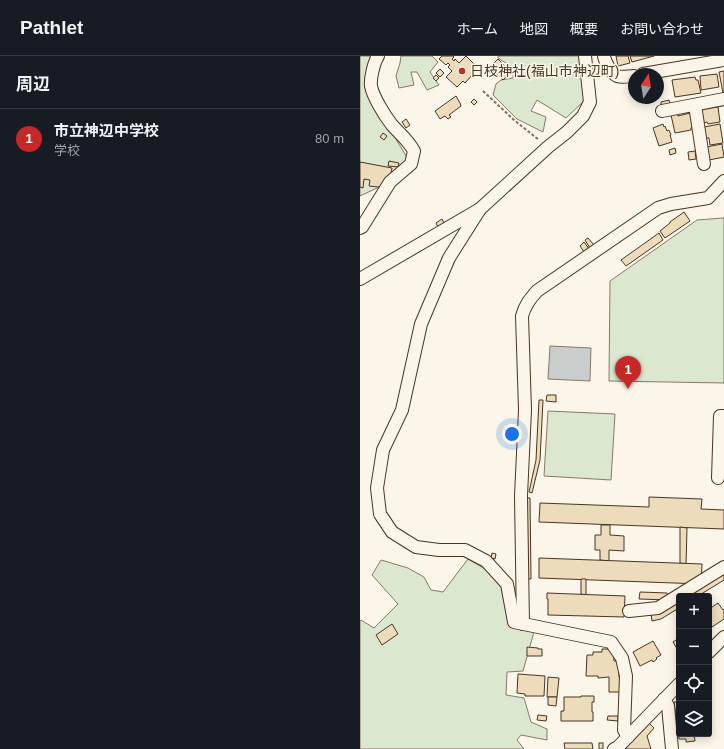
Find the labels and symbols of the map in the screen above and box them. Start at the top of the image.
place label: 日枝神社(福山市神辺町) [470,63,619,79]
marker: 日枝神社(福山市神辺町) [457,66,467,76]
north arrow [628,68,664,104]
pin: 1 [615,356,641,389]
your location [502,424,522,444]

